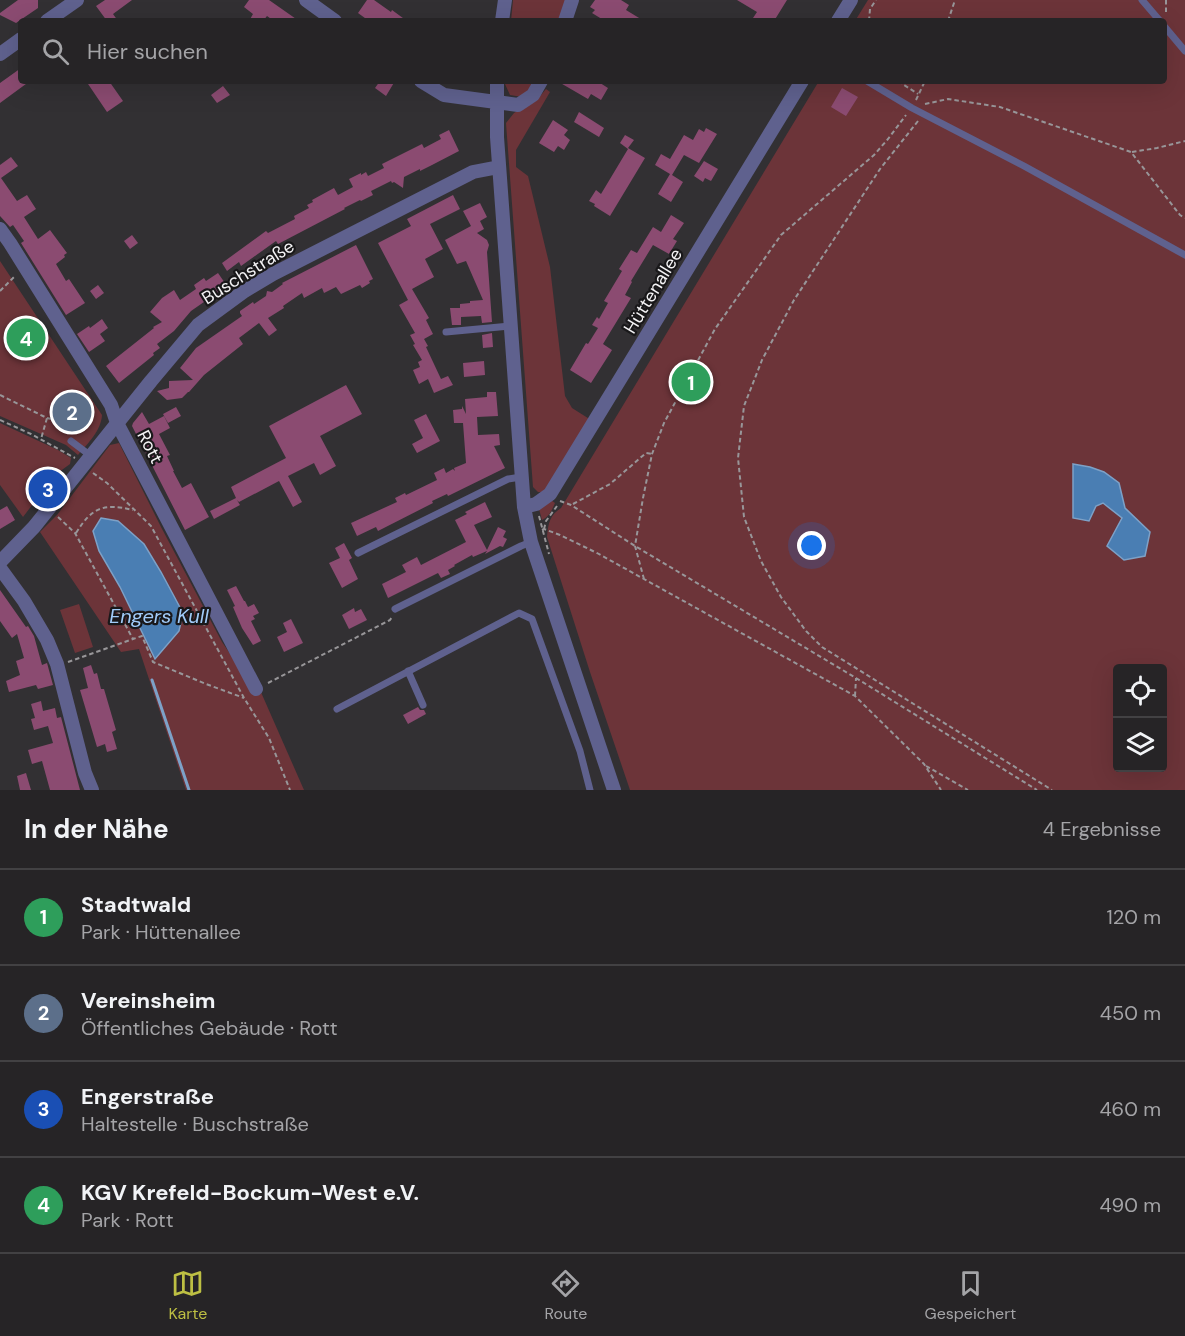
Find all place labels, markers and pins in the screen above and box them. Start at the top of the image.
pin: 4 [6,316,46,360]
pin: 1 [672,360,710,404]
pin: 2 [52,390,92,434]
pin: 3 [28,466,68,512]

